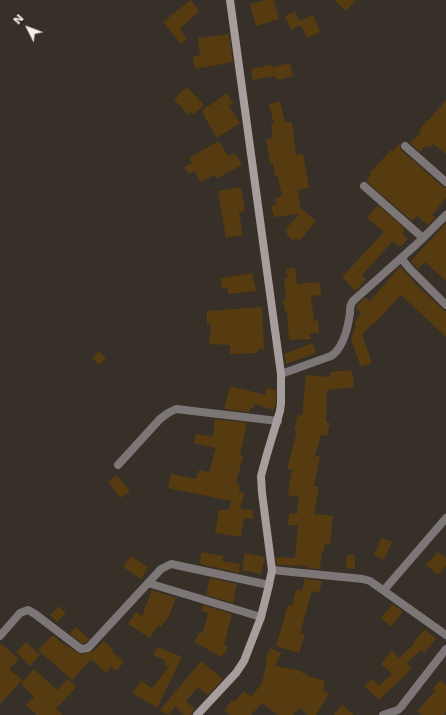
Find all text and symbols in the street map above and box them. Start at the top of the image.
north arrow [8,8,48,48]
text: N [11,12,27,27]

